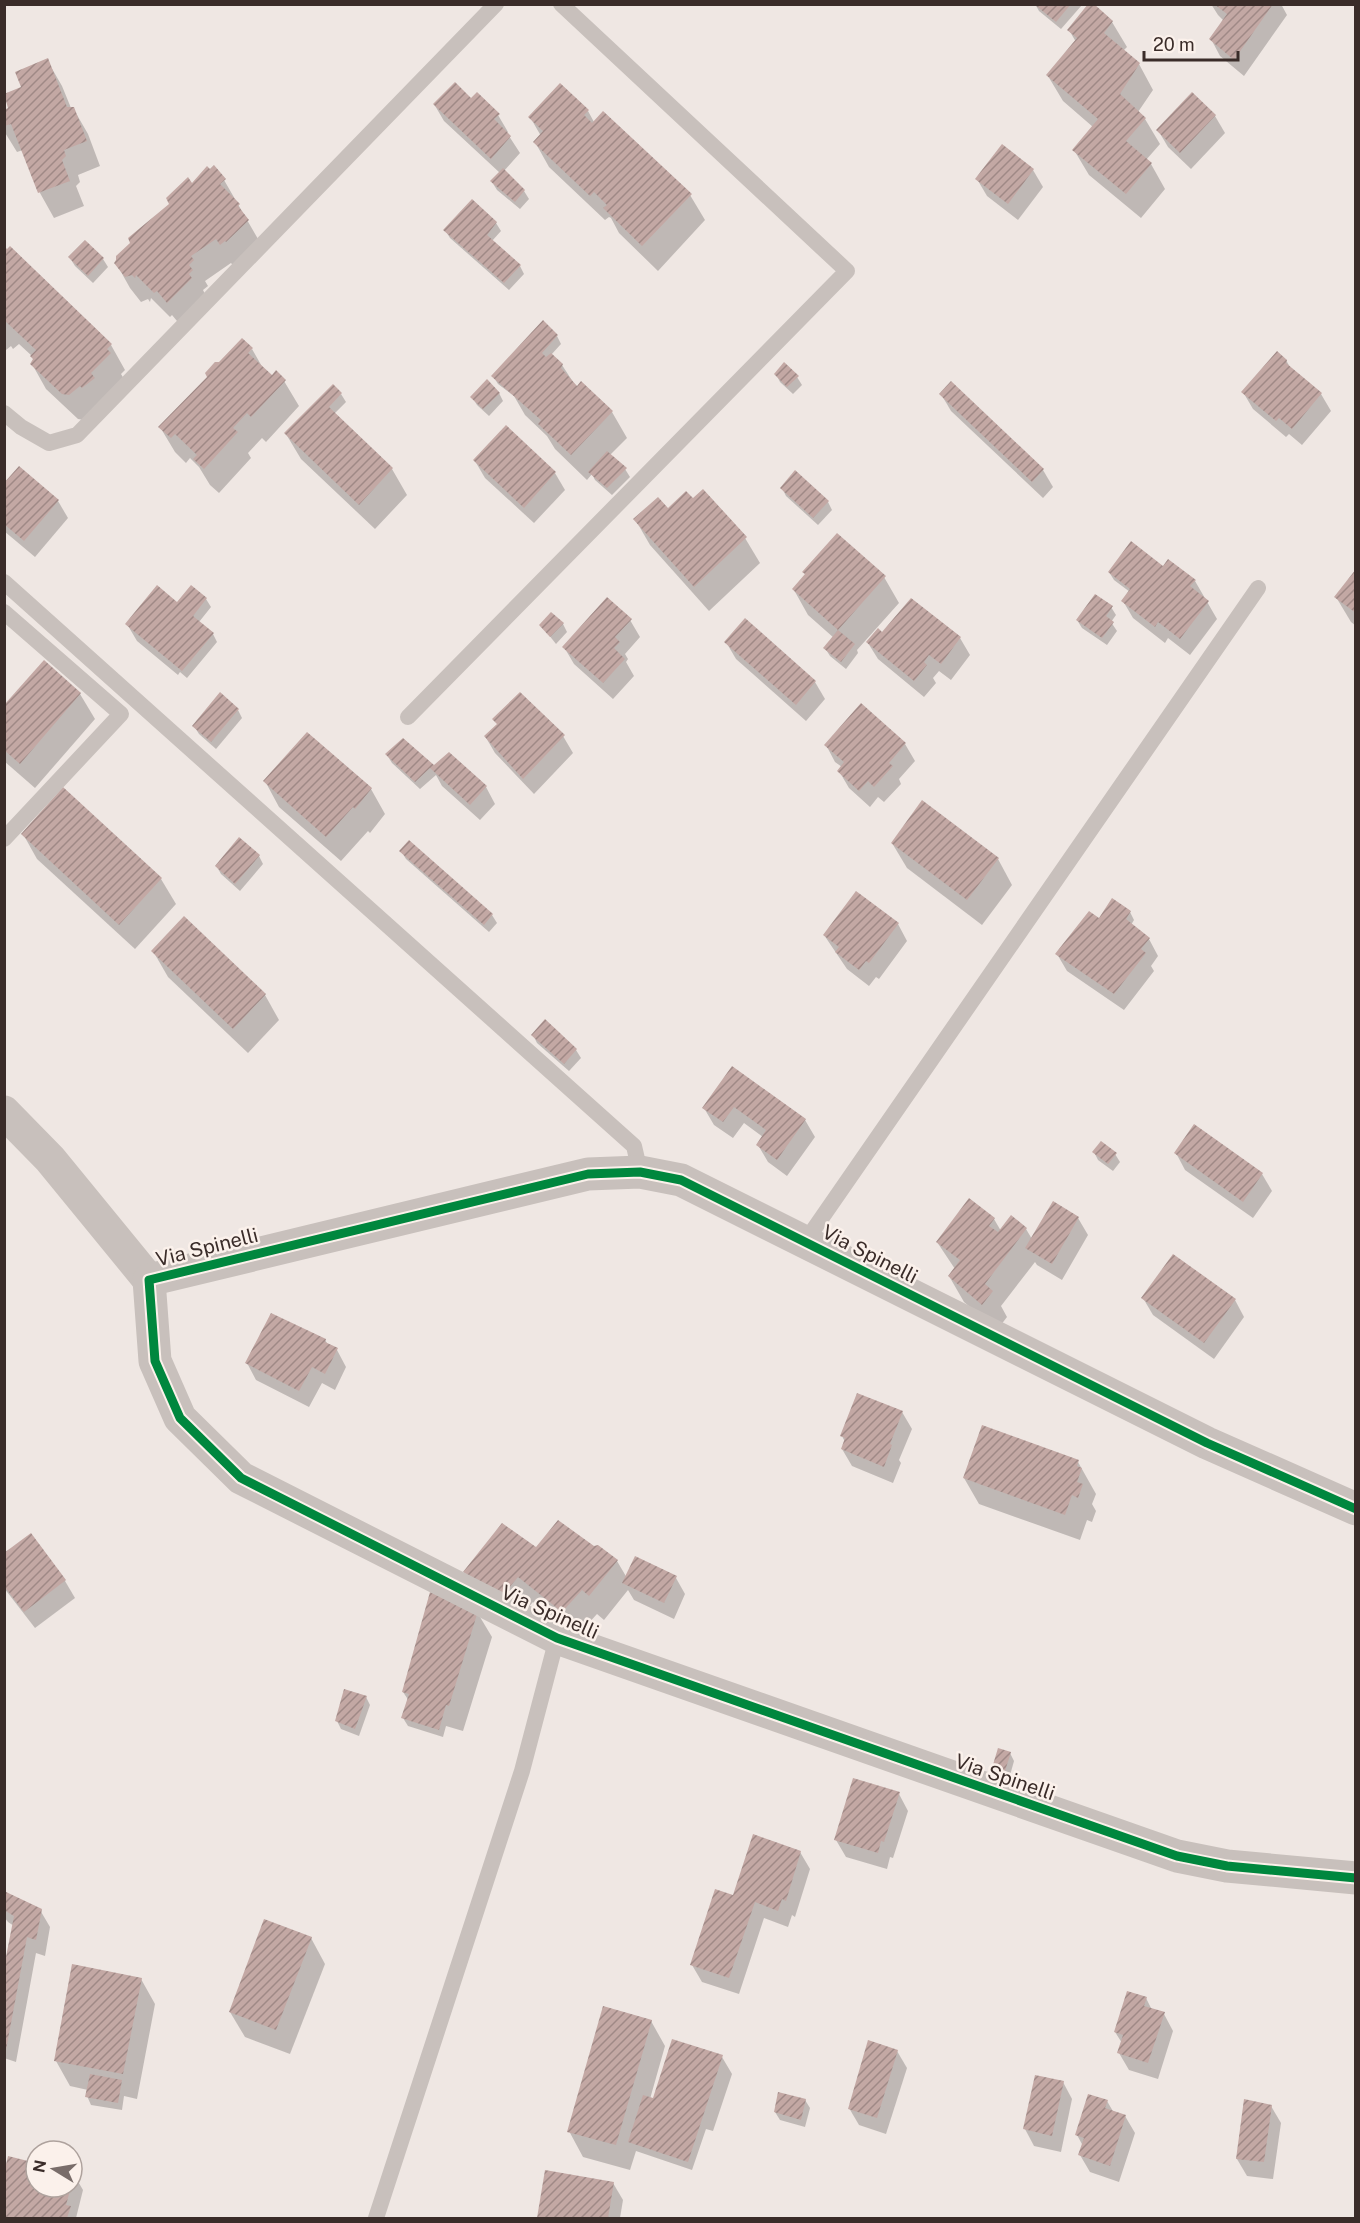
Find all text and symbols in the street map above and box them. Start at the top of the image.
scale bar [1144,24,1238,62]
text: 20 m [1153,34,1195,55]
street label: Via Spinelli [818,1220,922,1288]
street label: Via Spinelli [154,1223,260,1271]
street label: Via Spinelli [497,1580,603,1644]
street label: Via Spinelli [952,1749,1058,1805]
north arrow [24,2139,84,2199]
text: N [29,2158,50,2174]

